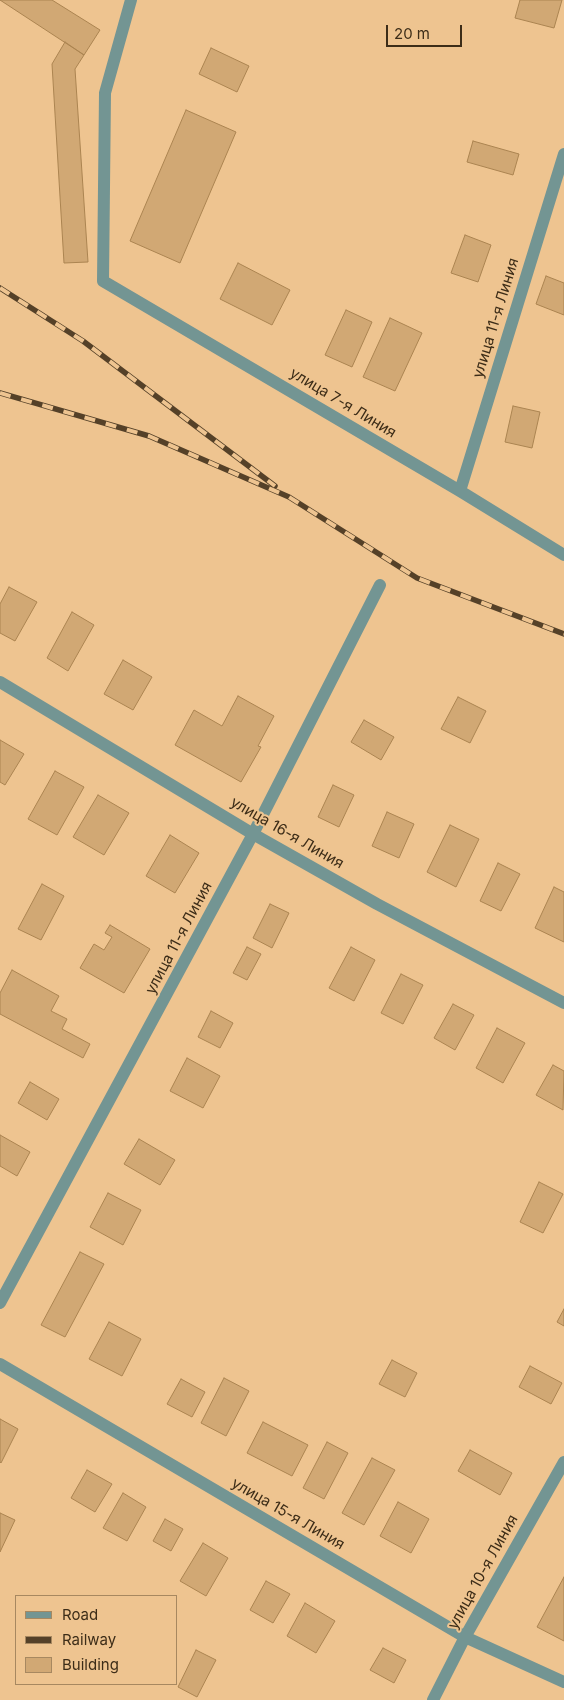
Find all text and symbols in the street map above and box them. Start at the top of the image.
scale bar [389,15,465,47]
text: 20 m [394,24,430,43]
street label: улица 11-я Линия [469,256,523,380]
street label: улица 7-я Линия [287,364,399,442]
street label: улица 16-я Линия [227,793,347,873]
street label: улица 11-я Линия [142,879,216,997]
street label: улица 15-я Линия [228,1474,348,1554]
street label: улица 10-я Линия [444,1512,522,1632]
legend [15,1595,178,1685]
text: Road [62,1605,98,1624]
text: Railway [62,1630,116,1649]
text: Building [62,1655,119,1674]

